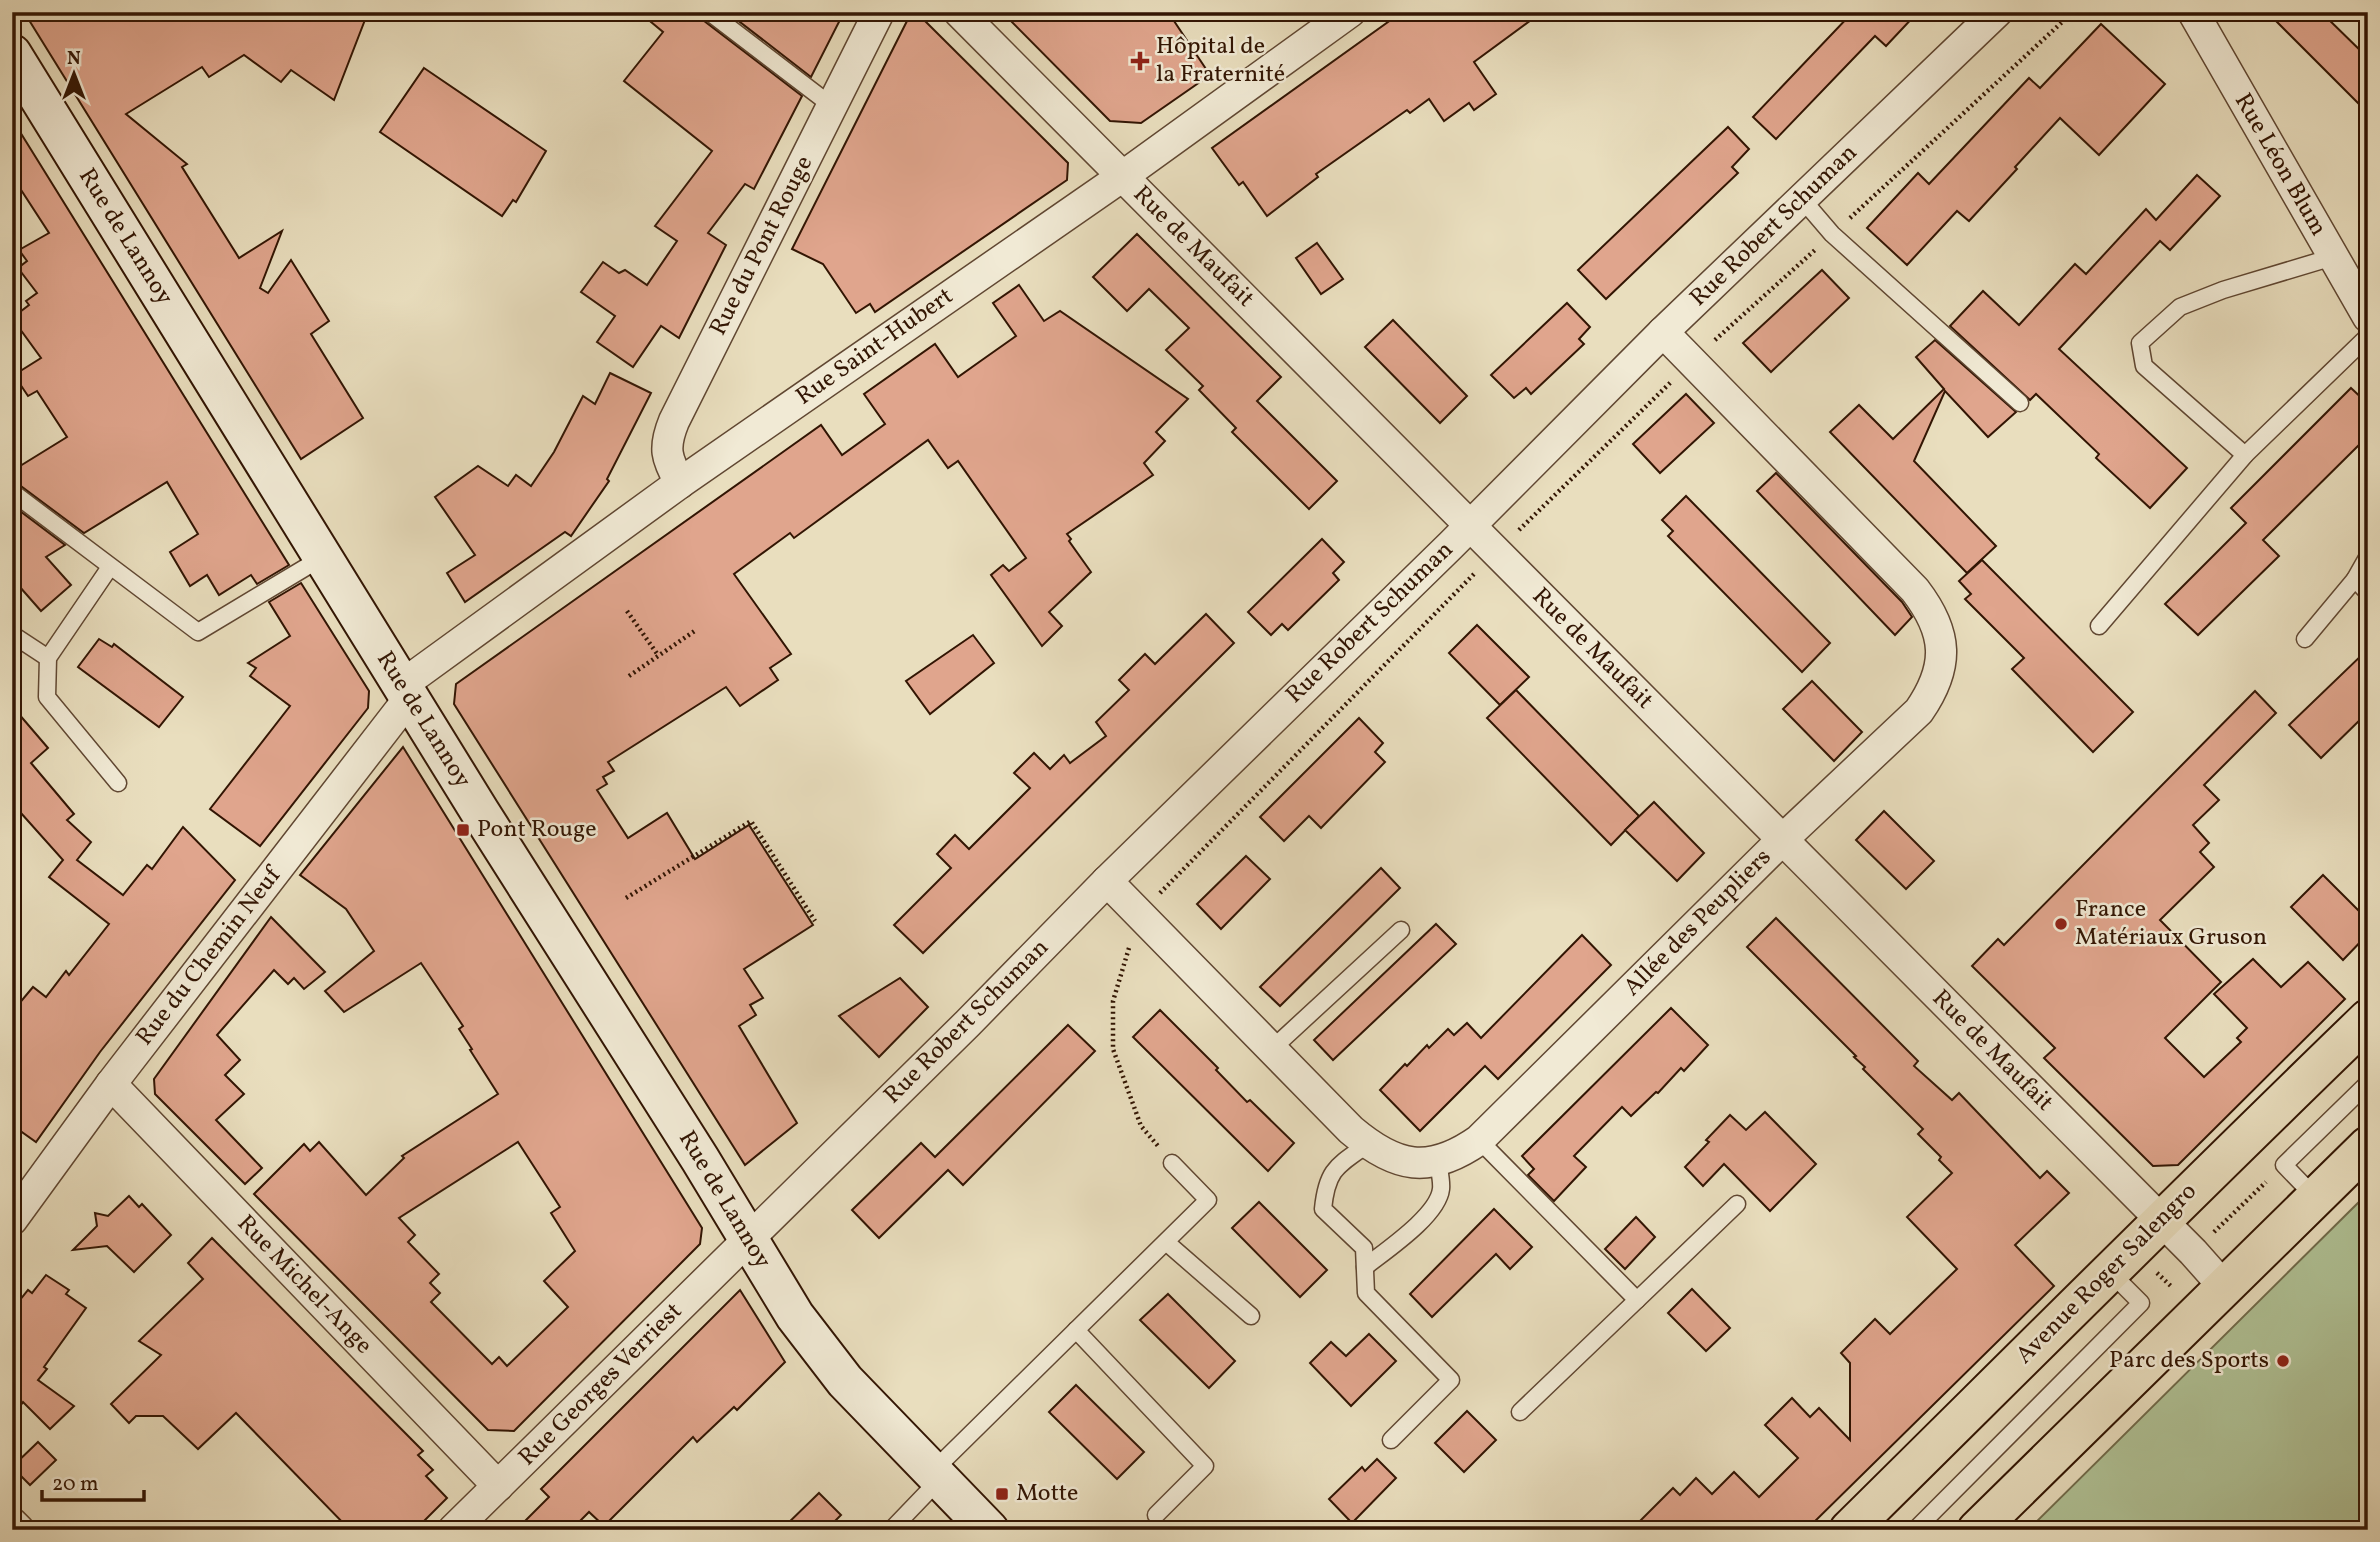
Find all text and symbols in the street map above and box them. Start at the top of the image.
place label: Hôpital de la Fraternité [1156,30,1285,92]
north arrow [38,38,108,108]
text: N [67,46,81,72]
marker: Hôpital de la Fraternité [1130,51,1150,71]
street label: Rue Léon Blum [2225,87,2335,243]
street label: Rue Robert Schuman [1683,137,1865,315]
street label: Rue du Pont Rouge [702,150,822,342]
street label: Rue de Lannoy [69,162,181,312]
street label: Rue de Maufait [1125,179,1261,315]
street label: Rue Saint-Hubert [790,280,960,414]
street label: Rue Robert Schuman [1279,534,1461,712]
street label: Rue de Maufait [1524,581,1660,717]
street label: Rue de Lannoy [367,645,479,795]
place label: Pont Rouge [477,813,597,847]
marker: Pont Rouge [455,822,471,838]
street label: Allée des Peupliers [1616,841,1780,1005]
street label: Rue du Chemin Neuf [129,858,291,1053]
place label: France Matériaux Gruson [2075,893,2267,955]
marker: France Matériaux Gruson [2053,916,2069,932]
street label: Rue Robert Schuman [877,932,1057,1112]
street label: Rue de Maufait [1924,983,2060,1119]
street label: Rue de Lannoy [669,1125,779,1275]
street label: Avenue Roger Salengro [2009,1176,2205,1372]
street label: Rue Michel-Ange [228,1208,380,1362]
street label: Rue Georges Verriest [512,1296,690,1474]
place label: Parc des Sports [2109,1344,2269,1378]
marker: Parc des Sports [2275,1353,2291,1369]
scale bar [42,1458,144,1502]
text: 20 m [52,1470,98,1499]
place label: Motte [1016,1477,1078,1511]
marker: Motte [994,1486,1010,1502]

